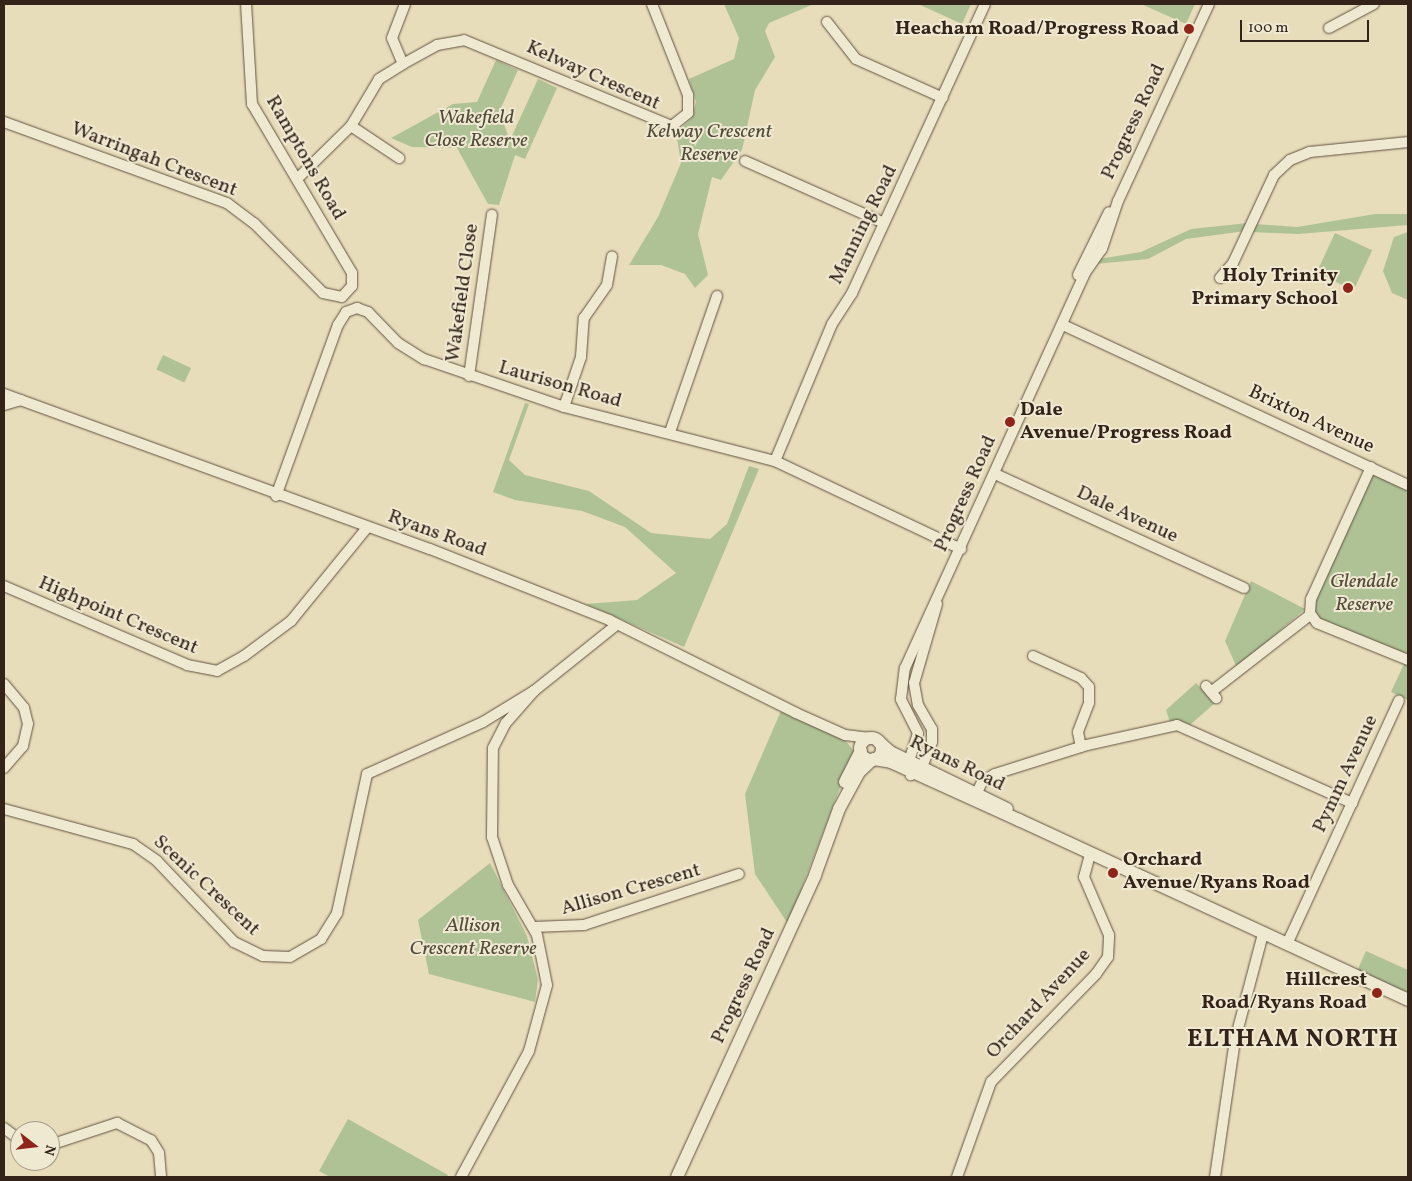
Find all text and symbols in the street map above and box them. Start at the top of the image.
scale bar [1242,10,1371,42]
place label: Heacham Road/Progress Road [895,17,1179,41]
text: 100 m [1248,18,1288,39]
marker: Heacham Road/Progress Road [1183,23,1195,35]
street label: Kelway Crescent [522,36,664,116]
street label: Progress Road [1097,60,1171,184]
street label: Ramptons Road [260,91,350,225]
park label: Wakefield Close Reserve [425,106,527,153]
street label: Warringah Crescent [67,117,241,203]
park label: Kelway Crescent Reserve [646,121,772,168]
street label: Manning Road [825,161,903,289]
street label: Wakefield Close [441,222,485,364]
place label: Holy Trinity Primary School [1191,264,1338,311]
marker: Holy Trinity Primary School [1342,282,1354,294]
street label: Laurison Road [496,356,624,414]
street label: Brixton Avenue [1244,380,1378,460]
place label: Dale Avenue/Progress Road [1020,399,1232,446]
marker: Dale Avenue/Progress Road [1004,416,1016,428]
street label: Progress Road [930,432,1002,556]
street label: Dale Avenue [1072,481,1182,549]
street label: Ryans Road [384,505,490,563]
park label: Glendale Reserve [1330,570,1398,617]
street label: Highpoint Crescent [35,572,201,660]
street label: Pymm Avenue [1308,711,1384,837]
street label: Ryans Road [905,731,1009,797]
street label: Scenic Crescent [148,830,264,942]
place label: Orchard Avenue/Ryans Road [1123,849,1310,896]
street label: Allison Crescent [558,859,704,921]
marker: Orchard Avenue/Ryans Road [1107,867,1119,879]
park label: Allison Crescent Reserve [409,914,537,961]
street label: Progress Road [707,924,781,1048]
street label: Orchard Avenue [982,944,1096,1064]
place label: Hillcrest Road/Ryans Road [1201,969,1367,1016]
marker: Hillcrest Road/Ryans Road [1371,987,1383,999]
district label: ELTHAM NORTH [1186,1025,1400,1055]
north arrow [10,1121,60,1171]
text: N [38,1142,59,1157]

